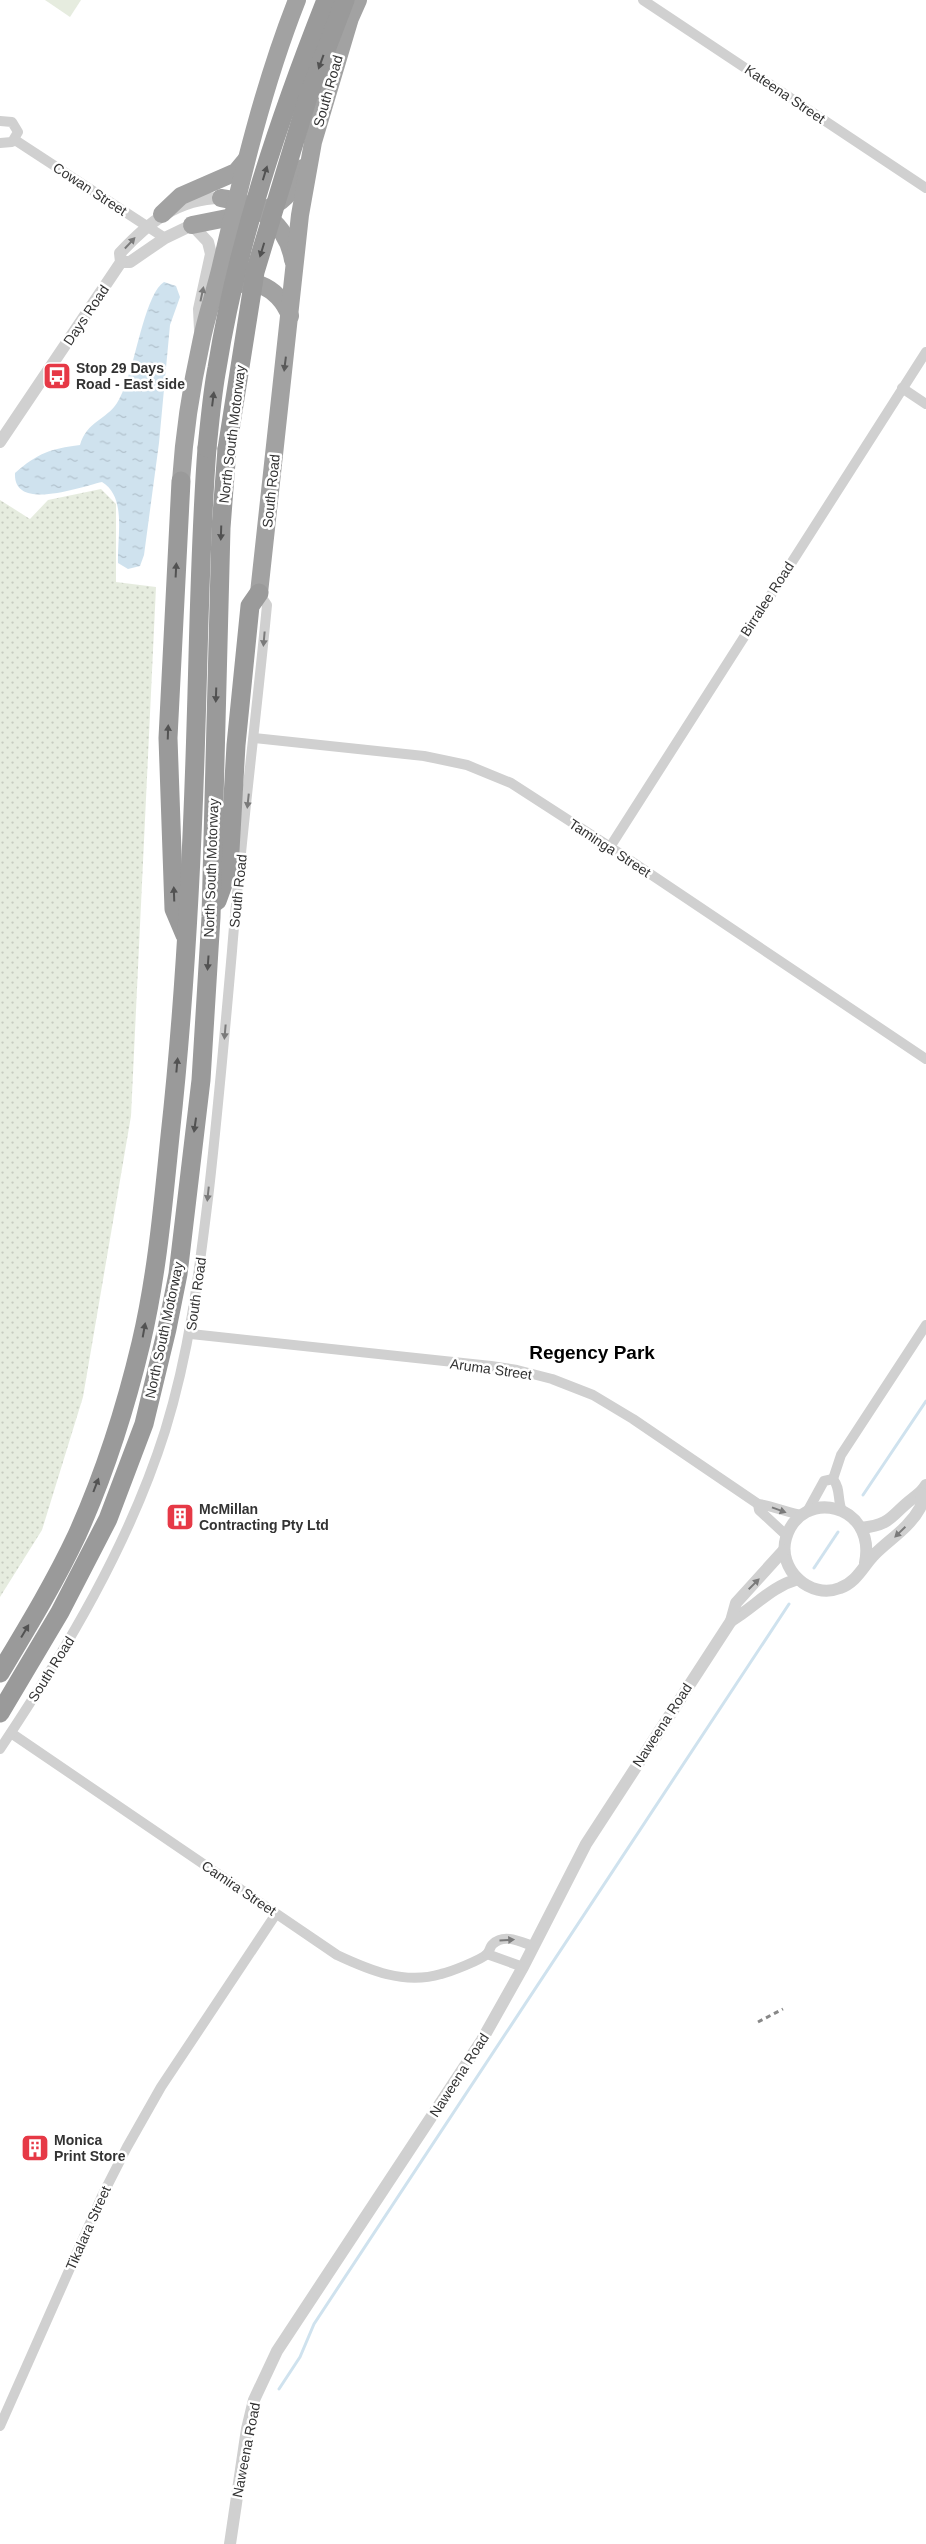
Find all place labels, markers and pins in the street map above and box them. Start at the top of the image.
place label: Stop 29 Days Road - East side [76,360,185,392]
bus stop icon: Stop 29 Days Road - East side [42,361,72,391]
place label: McMillan Contracting Pty Ltd [199,1501,329,1533]
building icon: McMillan Contracting Pty Ltd [165,1502,195,1532]
place label: Monica Print Store [54,2132,126,2164]
building icon: Monica Print Store [20,2133,50,2163]

